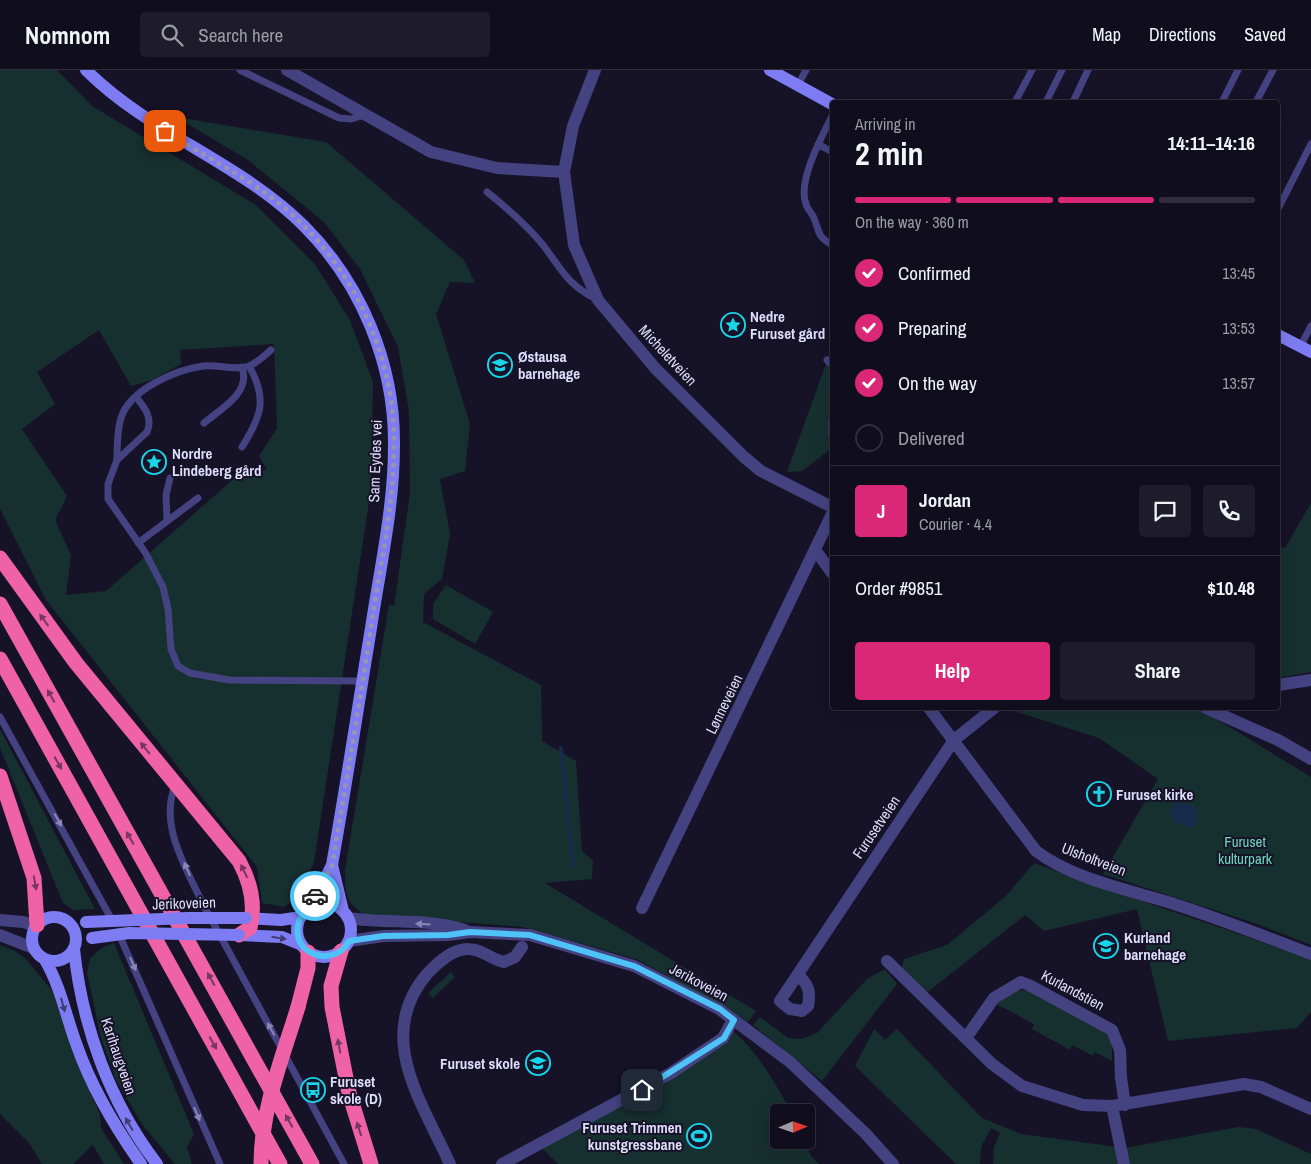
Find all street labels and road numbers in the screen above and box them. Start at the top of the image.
street label: Micheletveien [634,320,702,390]
street label: Sam Eydes vei [363,419,387,503]
street label: Lønneveien [700,671,748,737]
street label: Furusetveien [847,791,905,863]
street label: Ulsholtveien [1059,837,1129,881]
street label: Jerikoveien [152,891,216,915]
street label: Jerikoveien [666,958,732,1006]
street label: Kurlandstien [1038,965,1108,1015]
street label: Karihaugveien [96,1015,142,1097]

